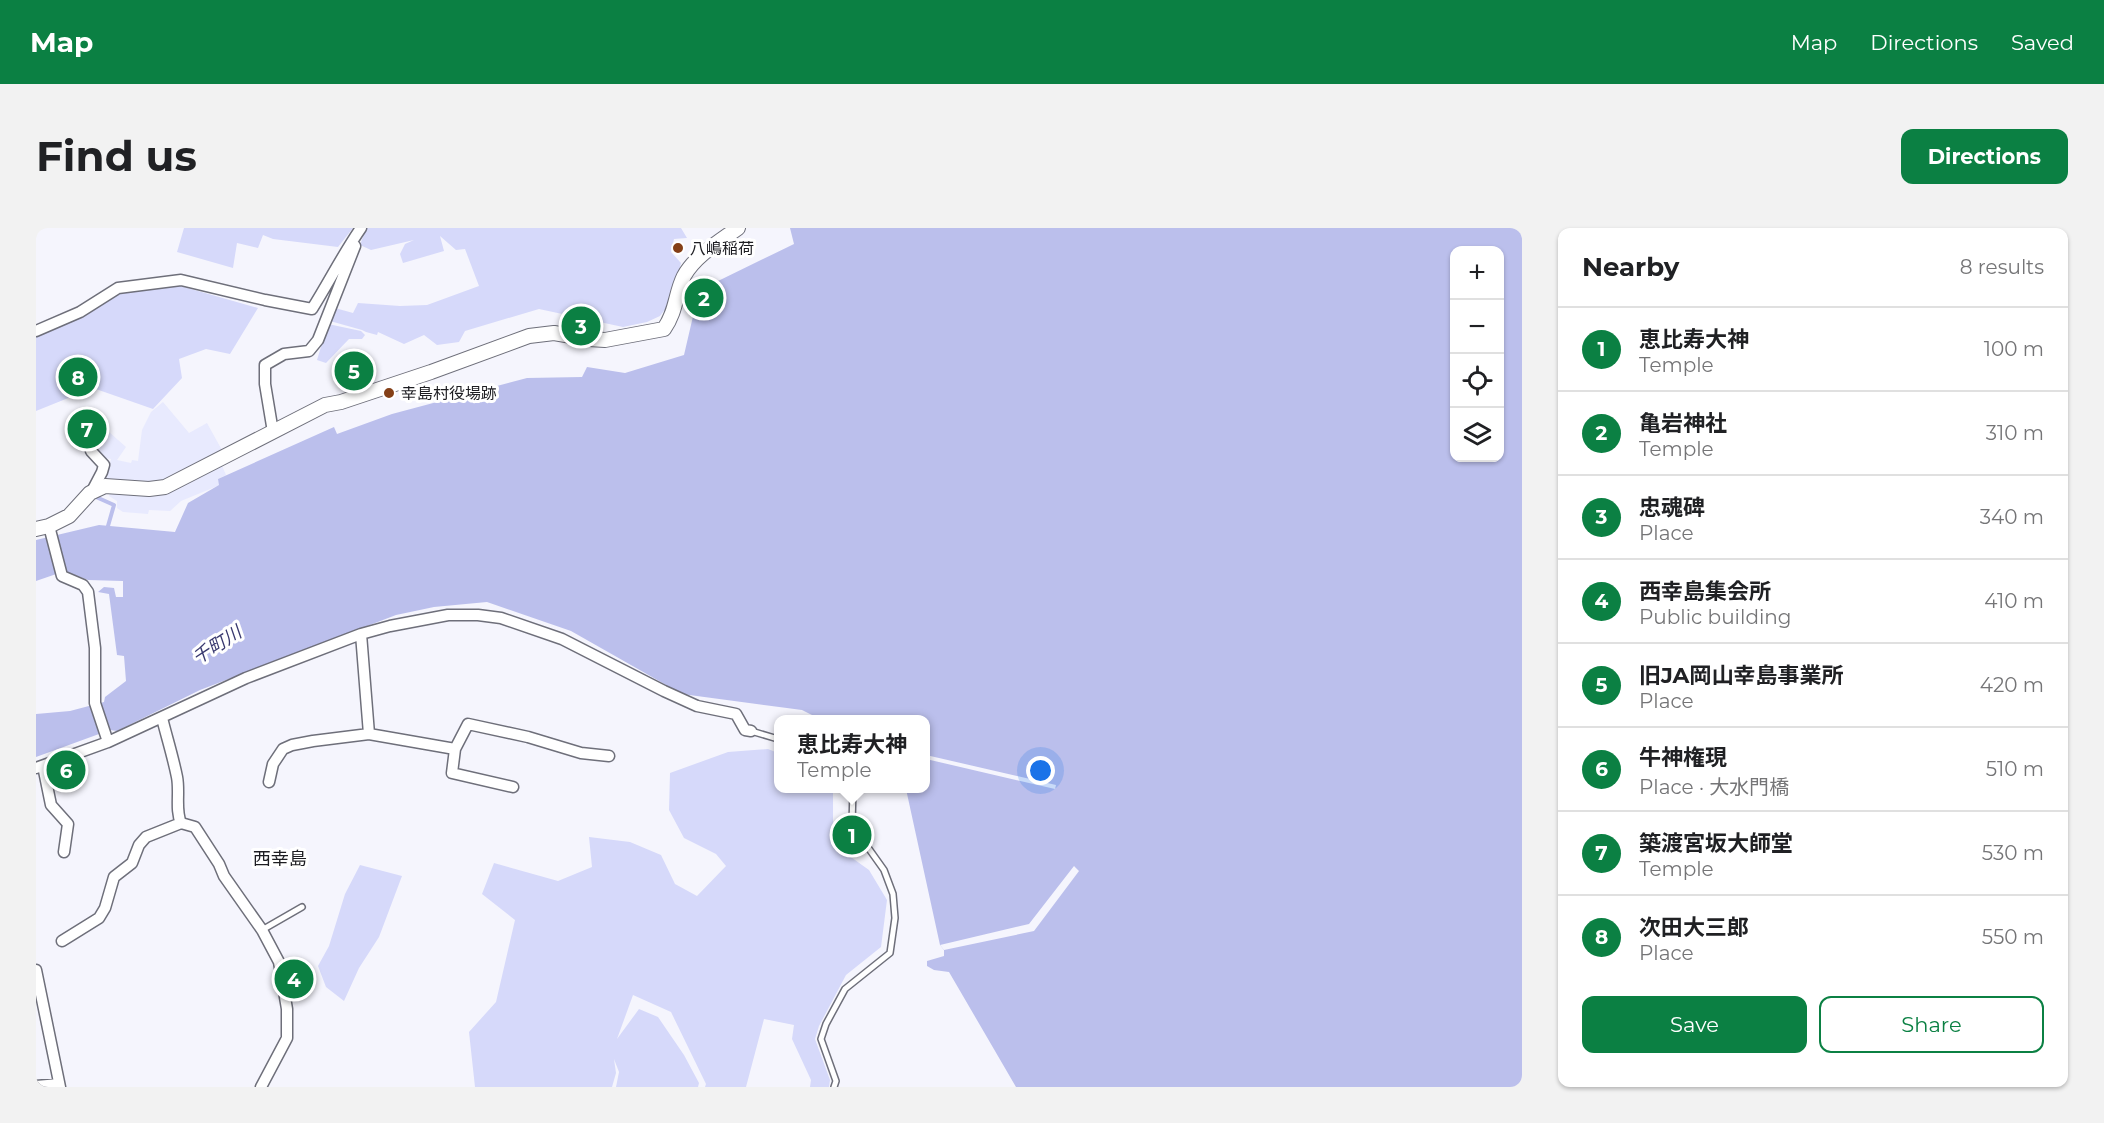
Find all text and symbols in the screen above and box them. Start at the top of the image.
text: Map [30,25,93,59]
text: Map [1791,30,1837,55]
text: Directions [1870,30,1978,55]
text: Saved [2011,30,2074,55]
button: Directions [1901,129,2068,184]
text: Find us [36,130,197,182]
place label: 八嶋稲荷 [690,239,754,258]
marker: 八嶋稲荷 [671,241,685,255]
map controls [1450,246,1504,462]
button: + [1450,246,1504,300]
text: Nearby [1582,251,1679,283]
text: 8 results [1960,255,2044,279]
pin: 2 [684,276,724,320]
button: − [1450,300,1504,354]
pin: 3 [562,304,600,348]
text: 恵比寿大神 [1639,326,1749,353]
text: 1 [1598,337,1605,361]
text: 100 m [1984,337,2044,361]
pin: 5 [334,348,374,394]
text: Temple [1639,353,1714,377]
pin: 8 [58,354,98,400]
button: locate [1450,354,1504,408]
place label: 幸島村役場跡 [401,384,497,403]
marker: 幸島村役場跡 [382,386,396,400]
pin: 7 [68,406,106,452]
button: layers [1450,408,1504,462]
text: 亀岩神社 [1639,410,1727,437]
text: 2 [1596,421,1607,445]
text: 310 m [1986,421,2044,445]
text: Temple [1639,437,1714,461]
text: 忠魂碑 [1639,494,1705,521]
text: 3 [1596,505,1607,529]
text: 340 m [1980,505,2044,529]
text: Place [1639,521,1694,545]
text: 西幸島集会所 [1639,578,1771,605]
text: 4 [1595,589,1608,613]
text: 410 m [1984,589,2044,613]
text: Public building [1639,605,1792,629]
water label: 千町川 [188,620,247,669]
text: 旧JA岡山幸島事業所 [1639,662,1843,689]
text: 5 [1596,673,1607,697]
text: 420 m [1980,673,2044,697]
text: Place [1639,689,1694,713]
popup [774,715,930,793]
text: 恵比寿大神 [797,731,907,758]
text: 牛神権現 [1639,744,1727,771]
pin: 6 [46,748,86,792]
your location [1026,756,1055,785]
text: 6 [1595,757,1608,781]
text: 510 m [1986,757,2044,781]
text: Temple [797,758,872,782]
text: Place · 大水門橋 [1639,775,1789,799]
pin: 1 [832,812,872,858]
text: 築渡宮坂大師堂 [1639,830,1793,857]
text: 7 [1595,841,1608,865]
text: 530 m [1982,841,2044,865]
district label: 西幸島 [253,848,307,870]
text: Temple [1639,857,1714,881]
text: 次田大三郎 [1639,914,1749,941]
text: 8 [1595,925,1608,949]
text: 550 m [1982,925,2044,949]
text: Place [1639,941,1694,965]
pin: 4 [274,956,314,1002]
button: Save [1582,996,1807,1053]
button: Share [1819,996,2044,1053]

